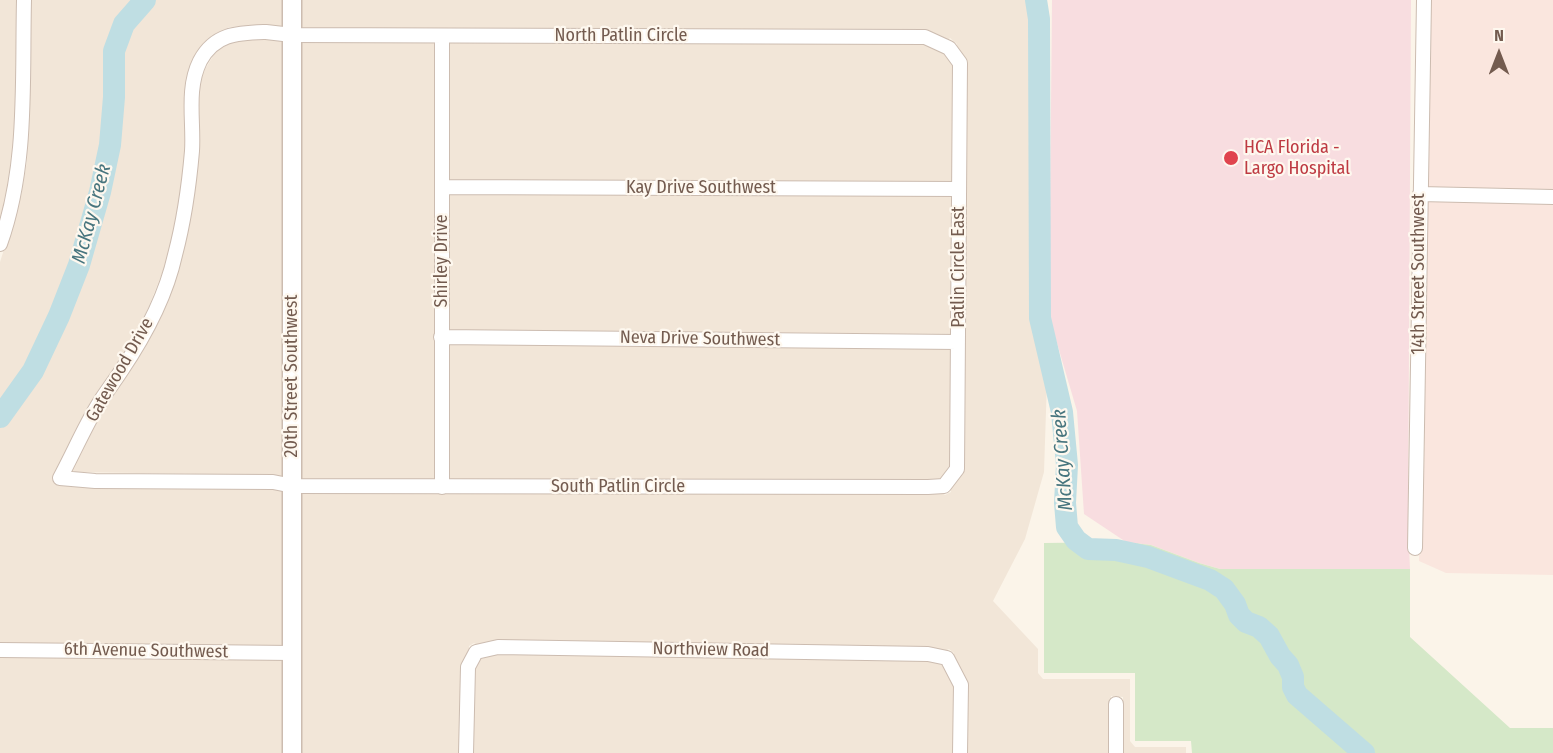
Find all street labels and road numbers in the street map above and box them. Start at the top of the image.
street label: North Patlin Circle [554,25,688,47]
street label: Kay Drive Southwest [626,177,776,199]
street label: 14th Street Southwest [1408,193,1430,355]
street label: Patlin Circle East [948,206,970,328]
street label: Shirley Drive [431,214,453,308]
street label: 20th Street Southwest [281,295,303,457]
street label: Gatewood Drive [82,314,158,426]
street label: Neva Drive Southwest [620,327,780,351]
street label: South Patlin Circle [551,476,685,498]
street label: Northview Road [652,638,770,662]
street label: 6th Avenue Southwest [64,639,228,663]

